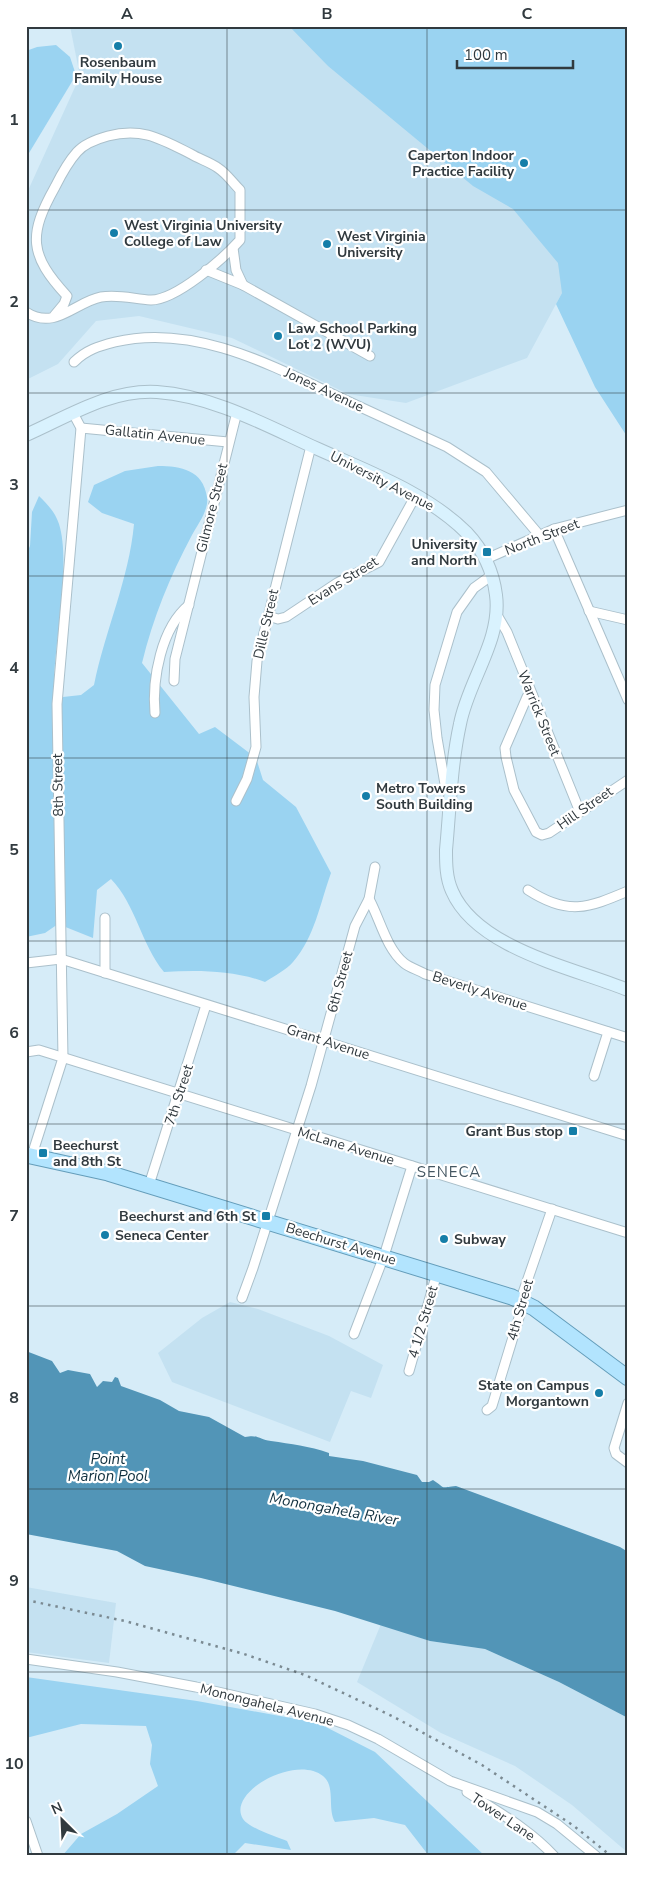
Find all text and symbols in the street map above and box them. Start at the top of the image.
text: A [121,3,133,25]
text: B [321,3,333,25]
text: C [522,3,533,25]
scale bar [457,38,573,70]
marker: Rosenbaum Family House [112,40,124,52]
text: 100 m [464,45,508,65]
place label: Rosenbaum Family House [74,53,162,88]
text: 1 [9,109,19,131]
place label: Caperton Indoor Practice Facility [408,146,515,181]
marker: Caperton Indoor Practice Facility [518,157,530,169]
place label: West Virginia University College of Law [124,216,283,251]
marker: West Virginia University College of Law [108,227,120,239]
place label: West Virginia University [337,227,426,262]
marker: West Virginia University [321,238,333,250]
text: 2 [9,291,19,313]
place label: Law School Parking Lot 2 (WVU) [288,319,417,354]
marker: Law School Parking Lot 2 (WVU) [272,330,284,342]
street label: Jones Avenue [280,363,367,417]
street label: Gallatin Avenue [104,420,206,450]
street label: University Avenue [327,447,437,515]
street label: Gilmore Street [192,461,232,555]
text: 3 [9,474,19,496]
street label: North Street [502,514,582,560]
place label: University and North [411,535,478,570]
marker: University and North [481,546,493,558]
street label: Evans Street [304,552,382,610]
street label: Dille Street [249,587,283,661]
text: 4 [9,657,19,679]
street label: Warrick Street [513,667,565,759]
street label: 8th Street [48,753,68,817]
place label: Metro Towers South Building [376,779,473,814]
street label: Hill Street [553,782,617,834]
marker: Metro Towers South Building [360,790,372,802]
text: 5 [9,839,19,861]
street label: 6th Street [323,949,357,1015]
street label: Beverly Avenue [430,967,530,1015]
street label: Grant Avenue [284,1020,372,1064]
text: 6 [9,1022,19,1044]
street label: 7th Street [160,1062,198,1128]
street label: McLane Avenue [295,1122,397,1170]
place label: Grant Bus stop [465,1122,563,1141]
marker: Grant Bus stop [567,1125,579,1137]
place label: Beechurst and 8th St [53,1136,122,1171]
marker: Beechurst and 8th St [37,1147,49,1159]
district label: SENECA [417,1162,481,1182]
text: 7 [9,1205,19,1227]
place label: Beechurst and 6th St [119,1207,257,1226]
marker: Beechurst and 6th St [260,1210,272,1222]
street label: Beechurst Avenue [284,1218,398,1270]
place label: Seneca Center [115,1226,209,1245]
marker: Seneca Center [99,1229,111,1241]
place label: Subway [454,1230,507,1249]
marker: Subway [438,1233,450,1245]
street label: 4th Street [502,1277,538,1343]
street label: 4 1/2 Street [404,1283,442,1360]
place label: State on Campus Morgantown [478,1376,589,1411]
text: 8 [9,1387,19,1409]
marker: State on Campus Morgantown [593,1387,605,1399]
water label: Point Marion Pool [68,1449,148,1486]
water label: Monongahela River [268,1488,401,1530]
text: 9 [9,1570,19,1592]
street label: Monongahela Avenue [198,1679,336,1731]
text: 10 [4,1753,24,1775]
street label: Tower Lane [467,1789,539,1845]
north arrow [38,1794,88,1844]
text: N [48,1798,66,1819]

